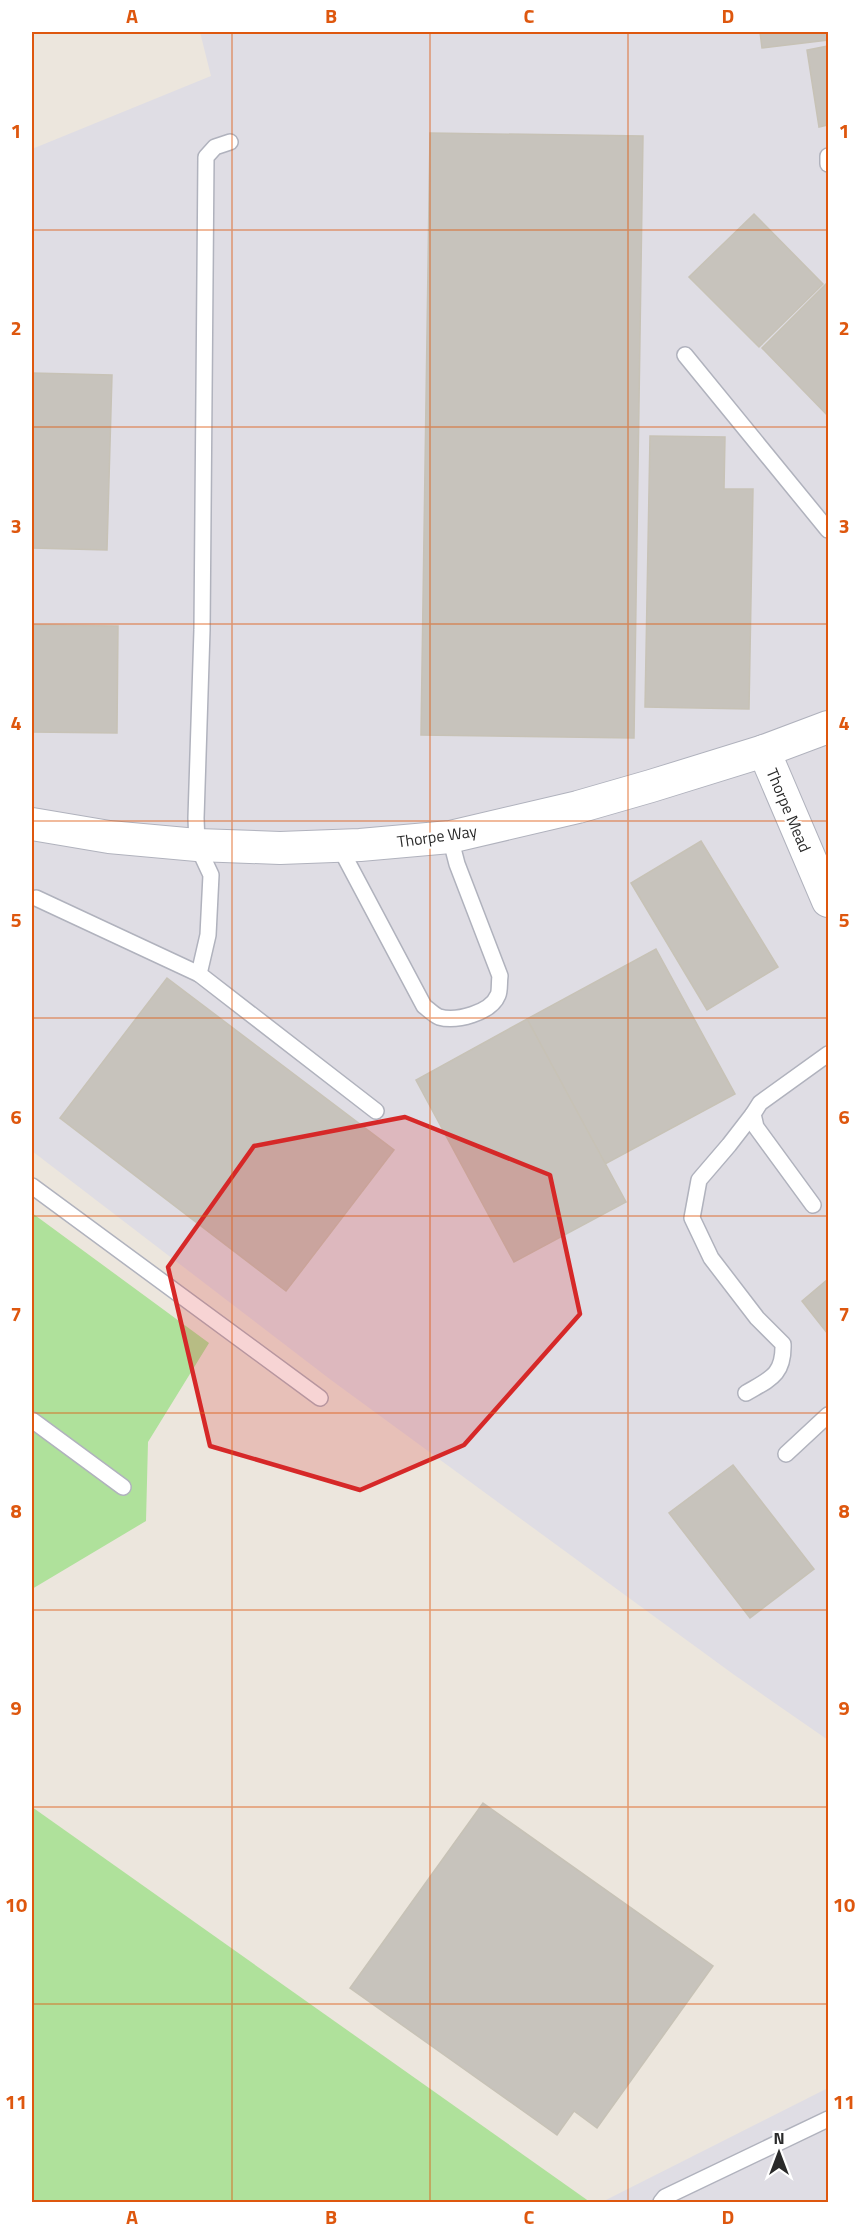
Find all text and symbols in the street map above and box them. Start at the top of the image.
text: A [126,0,138,31]
text: B [325,0,337,31]
text: C [524,0,535,31]
text: D [722,0,734,31]
text: 1 [10,115,22,146]
text: 1 [838,115,850,146]
text: 2 [10,312,22,343]
text: 2 [838,312,850,343]
text: 3 [10,510,22,541]
text: 3 [838,510,850,541]
text: 4 [10,707,22,738]
text: 4 [838,707,850,738]
street label: Thorpe Mead [761,764,817,856]
street label: Thorpe Way [395,818,479,853]
text: 5 [10,904,22,935]
text: 5 [838,904,850,935]
text: 6 [10,1101,22,1132]
text: 6 [838,1101,850,1132]
text: 7 [10,1298,22,1329]
text: 7 [838,1298,850,1329]
text: 8 [10,1495,22,1526]
text: 8 [838,1495,850,1526]
text: 9 [10,1692,22,1723]
text: 9 [838,1692,850,1723]
text: 10 [5,1889,27,1920]
text: 10 [833,1889,855,1920]
text: 11 [5,2086,27,2117]
text: 11 [833,2086,855,2117]
north arrow [749,2123,809,2183]
text: N [773,2126,785,2150]
text: A [126,2201,138,2232]
text: B [325,2201,337,2232]
text: C [524,2201,535,2232]
text: D [722,2201,734,2232]

